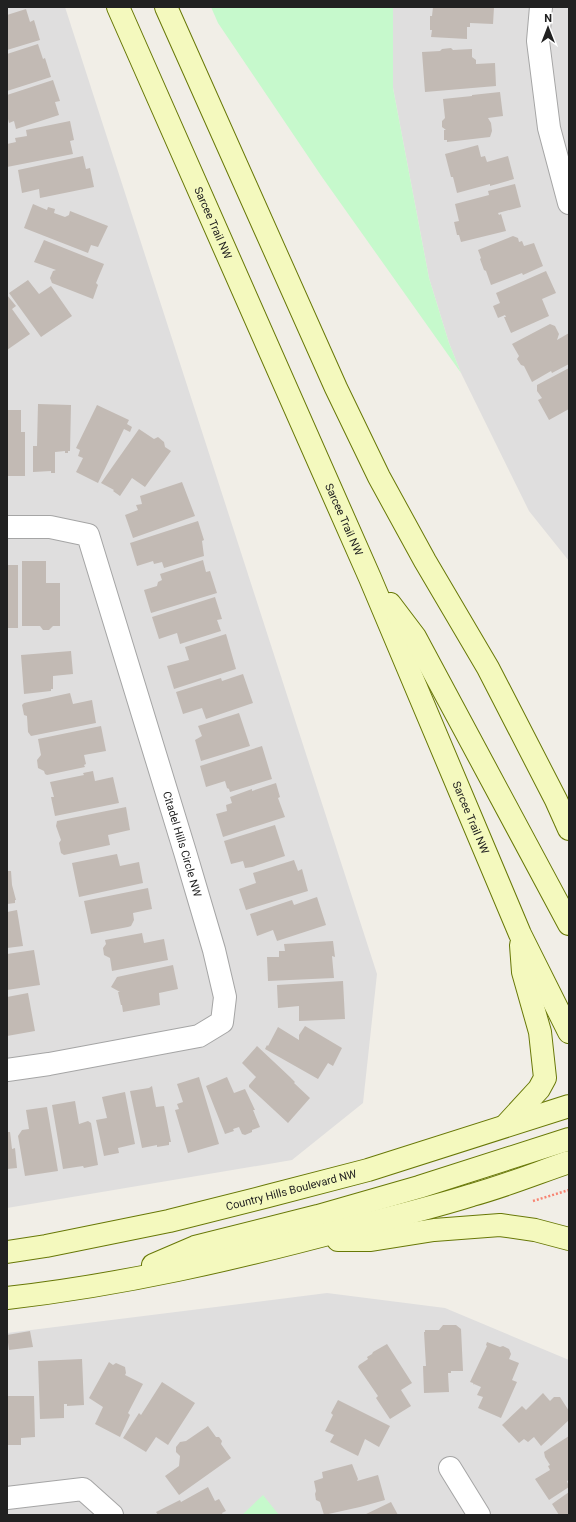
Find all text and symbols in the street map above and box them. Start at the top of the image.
north arrow [528,8,568,48]
text: N [544,12,552,25]
street label: Sarcee Trail NW [191,185,235,261]
street label: Sarcee Trail NW [322,481,365,558]
street label: Sarcee Trail NW [449,779,492,856]
street label: Citadel Hills Circle NW [160,790,204,899]
street label: Country Hills Boulevard NW [225,1167,358,1213]

